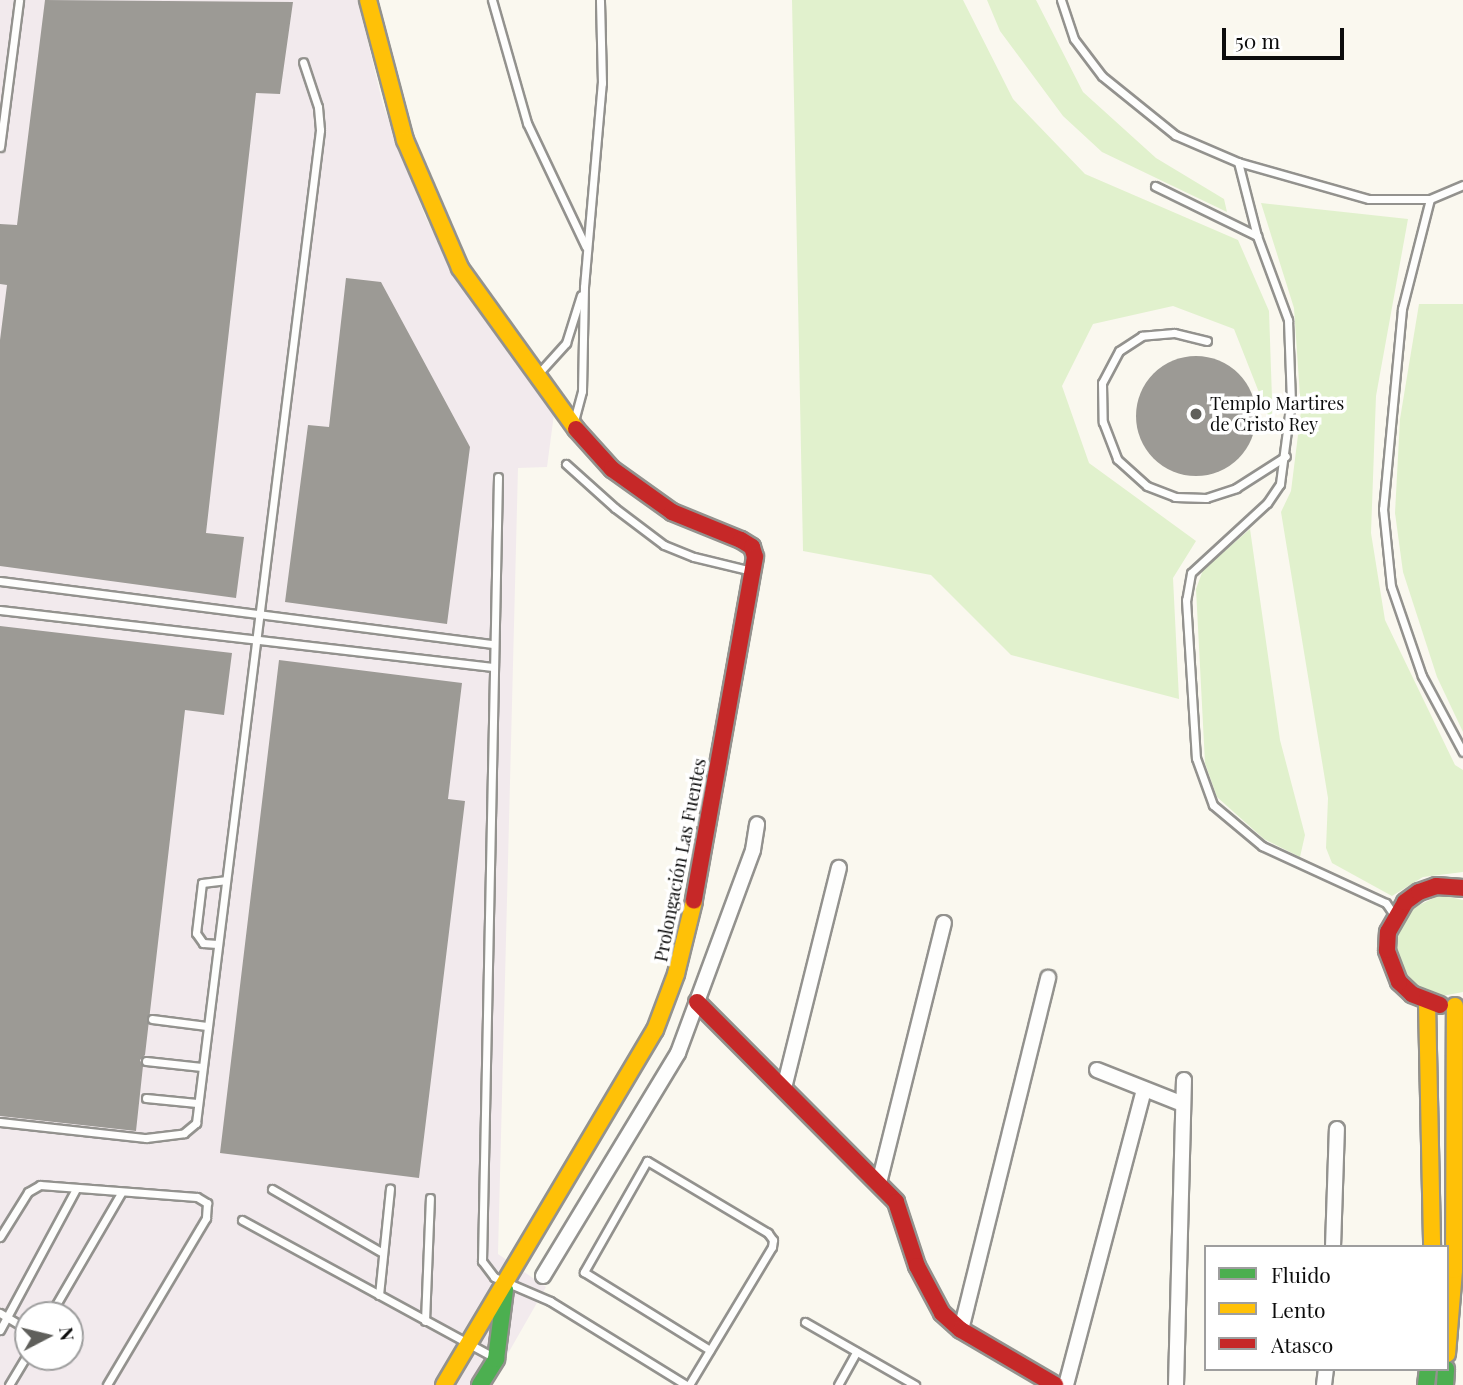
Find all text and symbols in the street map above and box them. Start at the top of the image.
scale bar [1225,14,1348,58]
text: 50 m [1235,26,1280,54]
place label: Templo Martires de Cristo Rey [1210,393,1344,436]
marker: Templo Martires de Cristo Rey [1188,406,1204,422]
street label: Prolongación Las Fuentes [650,756,710,964]
legend [1204,1245,1449,1371]
text: Fluido [1271,1260,1331,1288]
text: Lento [1271,1295,1325,1323]
north arrow [14,1301,84,1371]
text: N [54,1325,82,1342]
text: Atasco [1271,1330,1333,1358]

